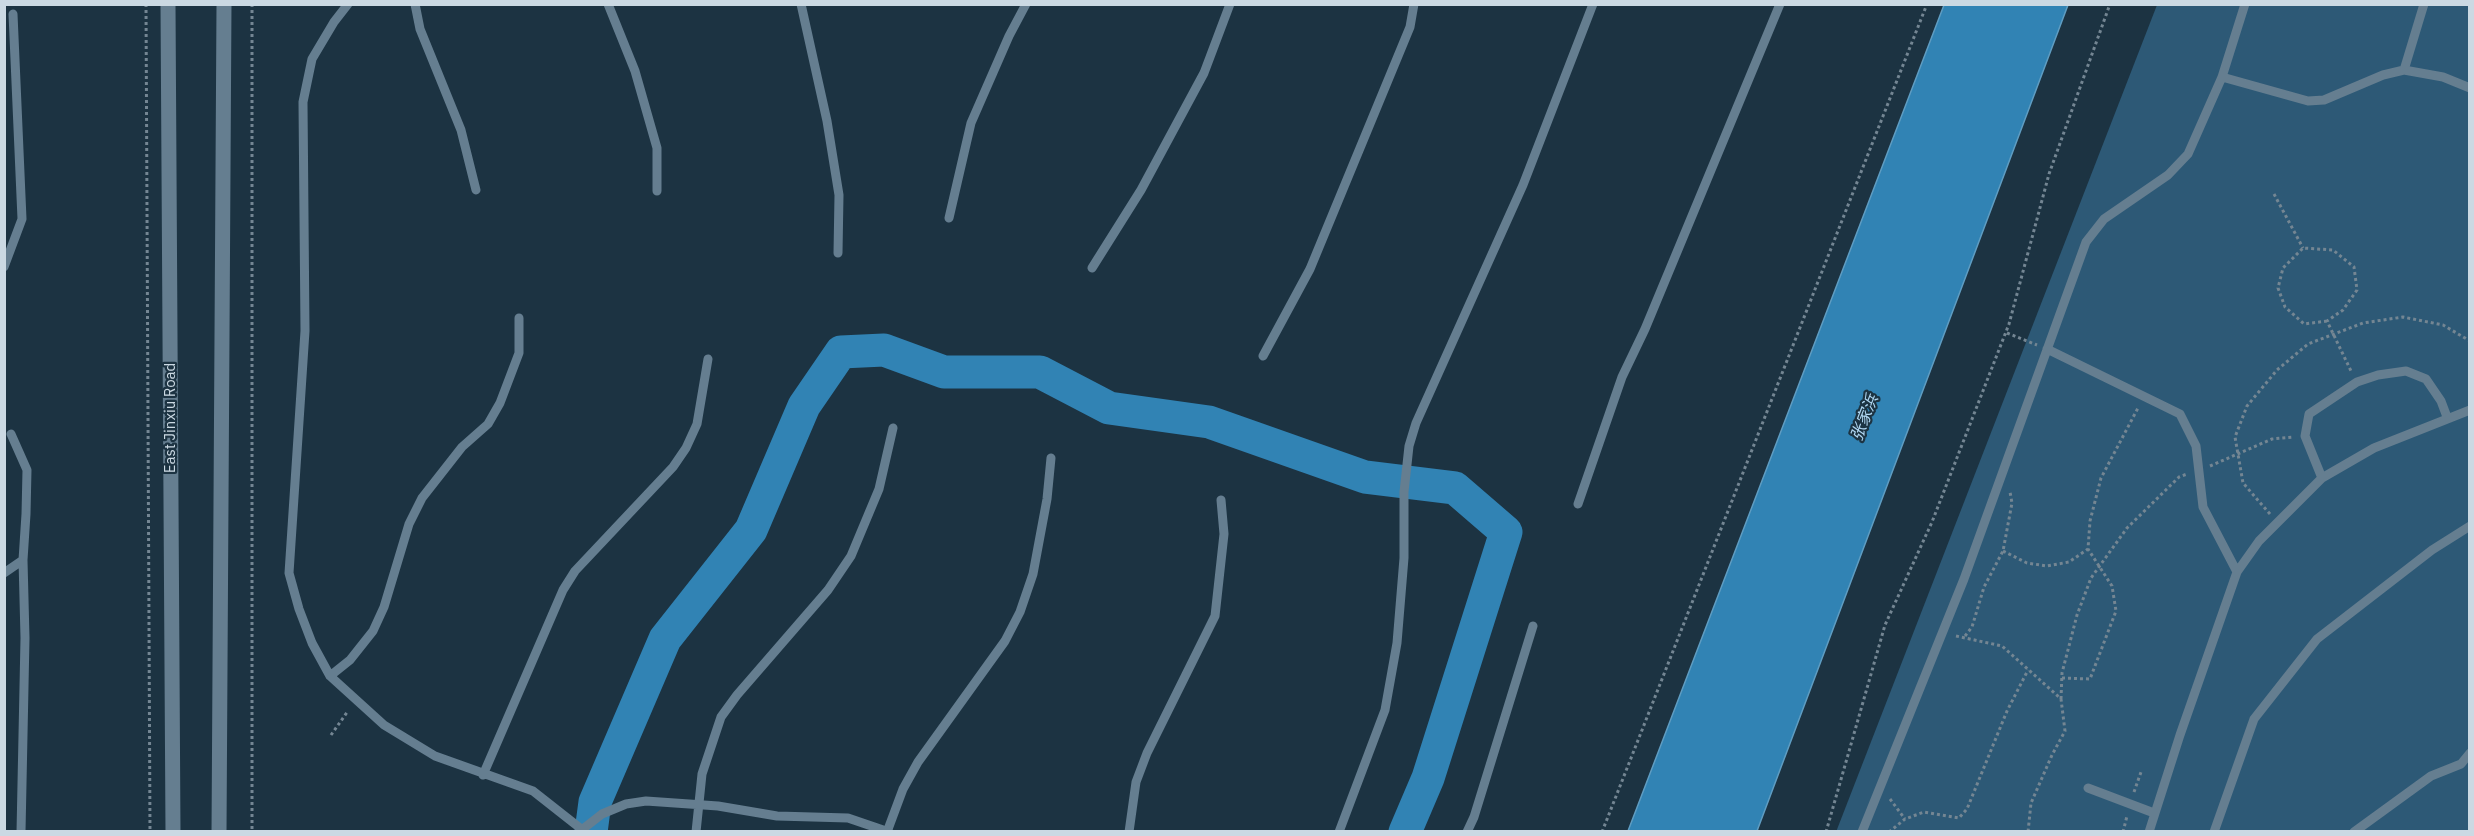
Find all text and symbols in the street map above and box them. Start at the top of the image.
street label: East Jinxiu Road [162,363,180,473]
water label: 张家浜 [1847,392,1883,444]

